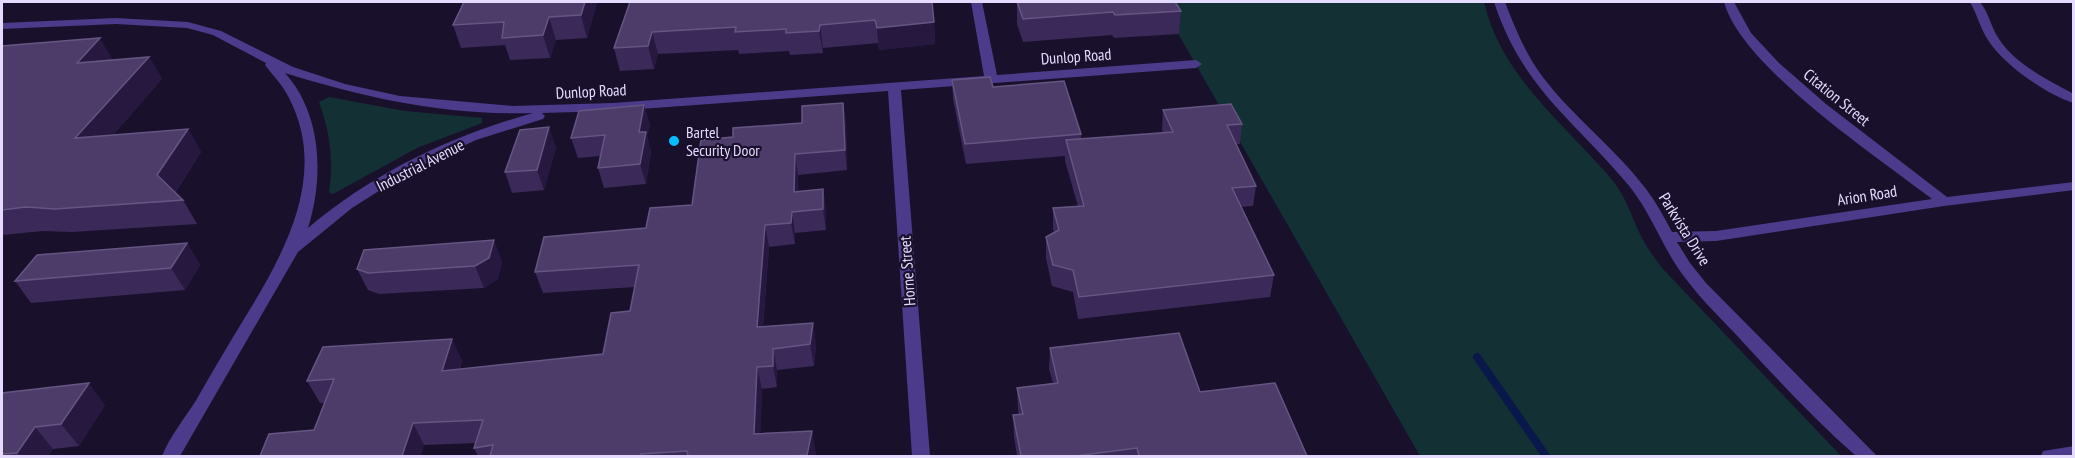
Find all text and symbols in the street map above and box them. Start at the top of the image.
street label: Dunlop Road [1040,44,1112,68]
street label: Citation Street [1800,64,1875,130]
street label: Dunlop Road [555,79,627,103]
place label: Bartel Security Door [686,122,760,160]
street label: Industrial Avenue [373,134,467,196]
marker: Bartel Security Door [667,134,681,148]
street label: Arion Road [1836,180,1898,210]
street label: Parkvista Drive [1655,189,1715,269]
street label: Horne Street [895,235,919,307]

